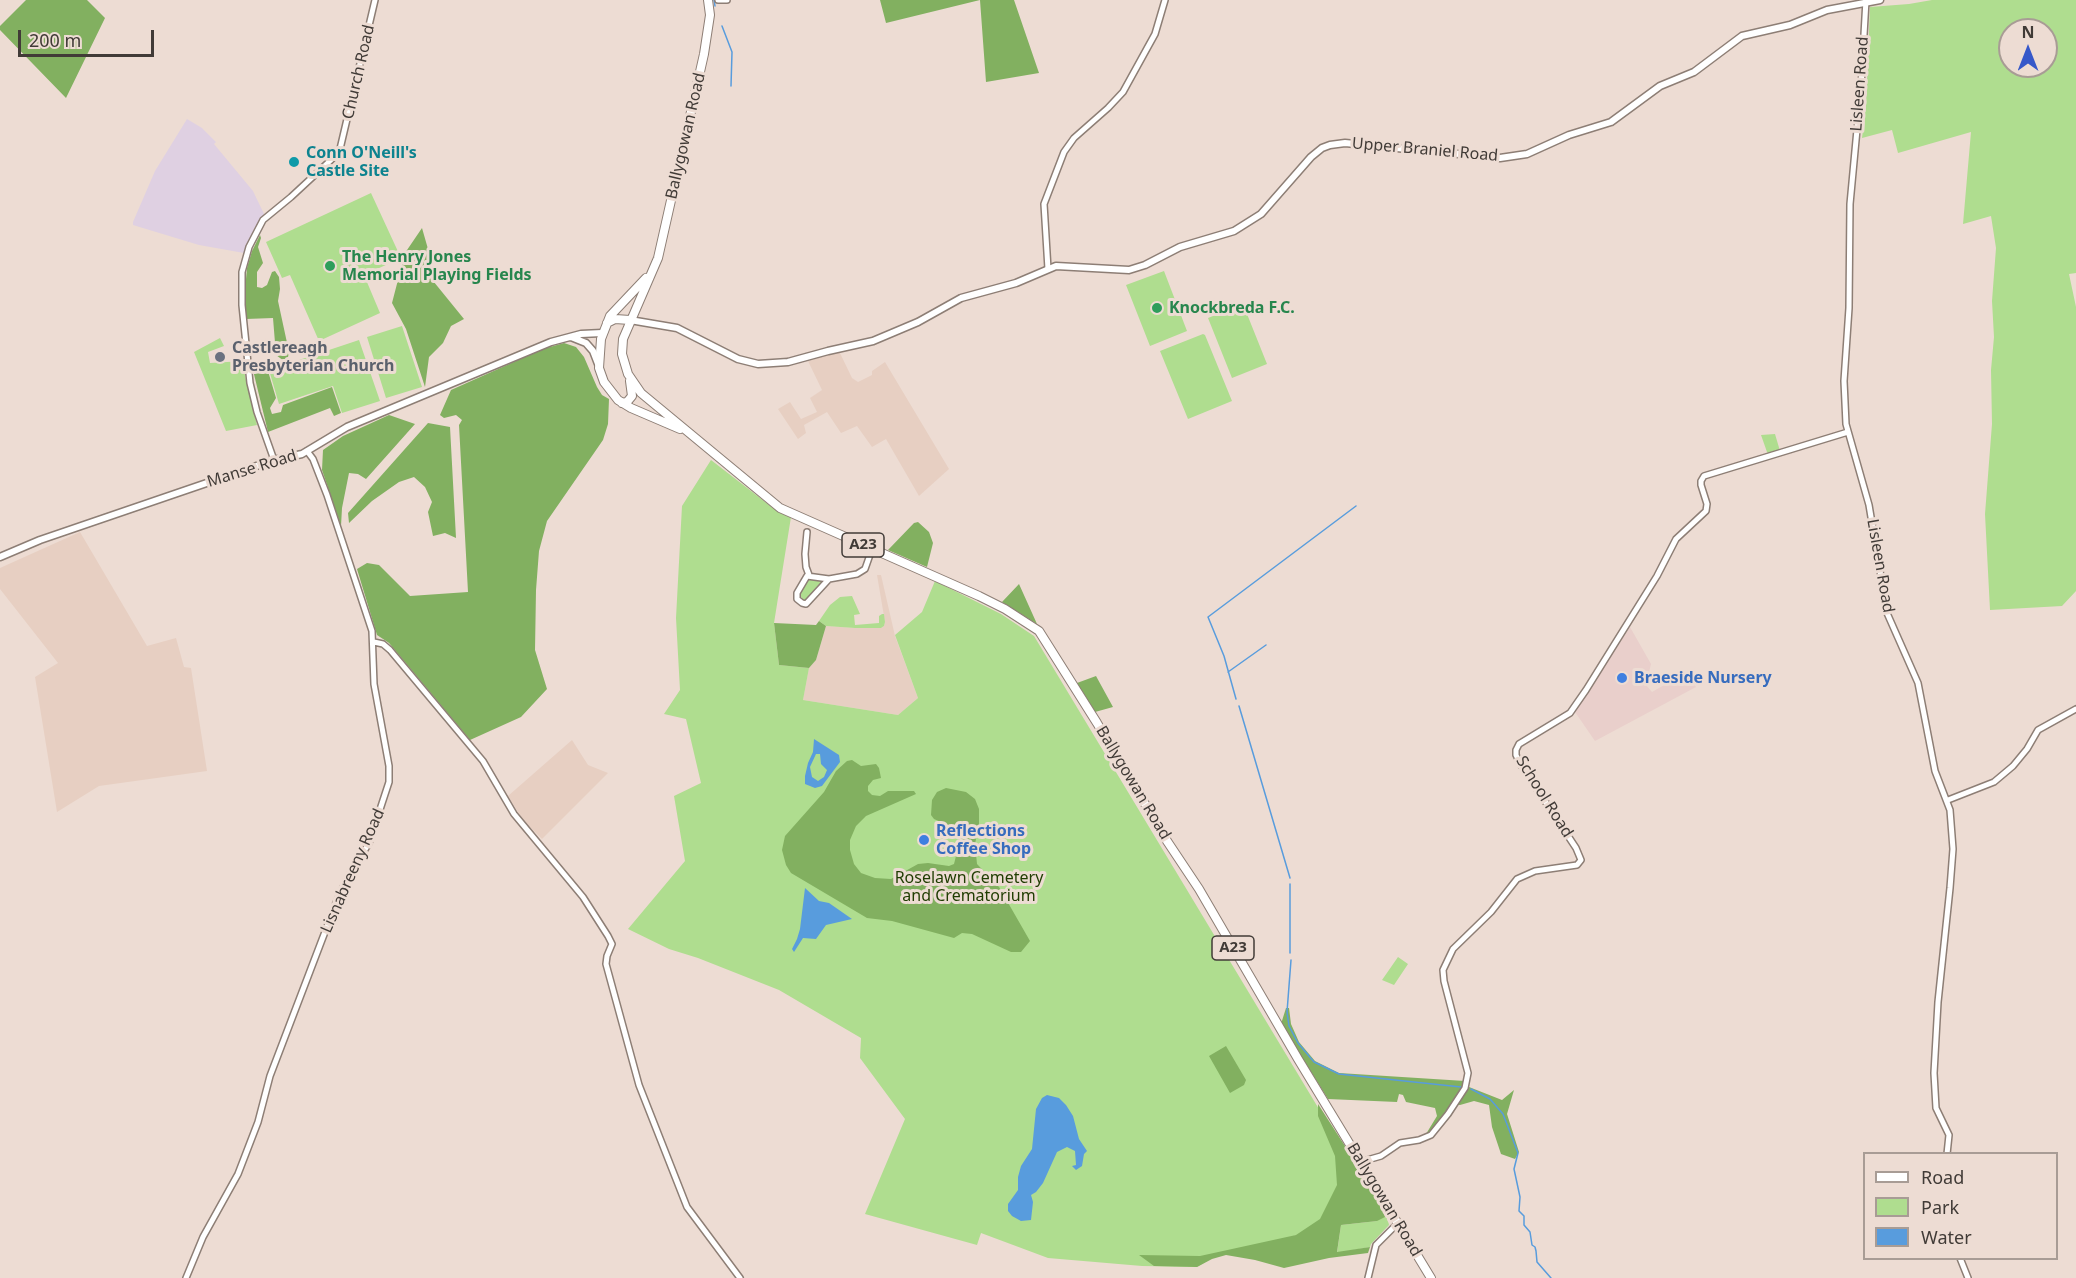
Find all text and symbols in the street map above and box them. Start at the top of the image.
scale bar [21,18,158,56]
north arrow [1998,18,2058,78]
text: N [2021,21,2035,43]
street label: Church Road [339,23,379,121]
text: 200 m [29,28,81,52]
street label: Lisleen Road [1847,36,1873,132]
street label: Ballygowan Road [662,71,710,201]
street label: Upper Braniel Road [1351,134,1499,166]
place label: Conn O'Neill's Castle Site [306,143,417,181]
marker: Conn O'Neill's Castle Site [287,155,301,169]
place label: The Henry Jones Memorial Playing Fields [342,247,532,285]
marker: The Henry Jones Memorial Playing Fields [323,259,337,273]
place label: Knockbreda F.C. [1169,298,1295,318]
marker: Knockbreda F.C. [1150,301,1164,315]
place label: Castlereagh Presbyterian Church [232,338,394,376]
marker: Castlereagh Presbyterian Church [213,350,227,364]
street label: Manse Road [205,446,299,492]
street label: Lisleen Road [1862,518,1898,614]
road number: A23 [842,533,884,557]
place label: Braeside Nursery [1634,668,1772,688]
marker: Braeside Nursery [1615,671,1629,685]
street label: Ballygowan Road [1092,723,1174,843]
street label: School Road [1511,753,1577,841]
street label: Lisnabreeny Road [317,806,389,936]
place label: Reflections Coffee Shop [936,821,1031,859]
marker: Reflections Coffee Shop [917,833,931,847]
park label: Roselawn Cemetery and Crematorium [895,868,1043,906]
road number: A23 [1212,936,1254,960]
street label: Ballygowan Road [1343,1140,1425,1260]
legend [1863,1152,2058,1260]
text: Road [1921,1165,1964,1189]
text: Park [1921,1195,1959,1219]
text: Water [1921,1225,1972,1249]

